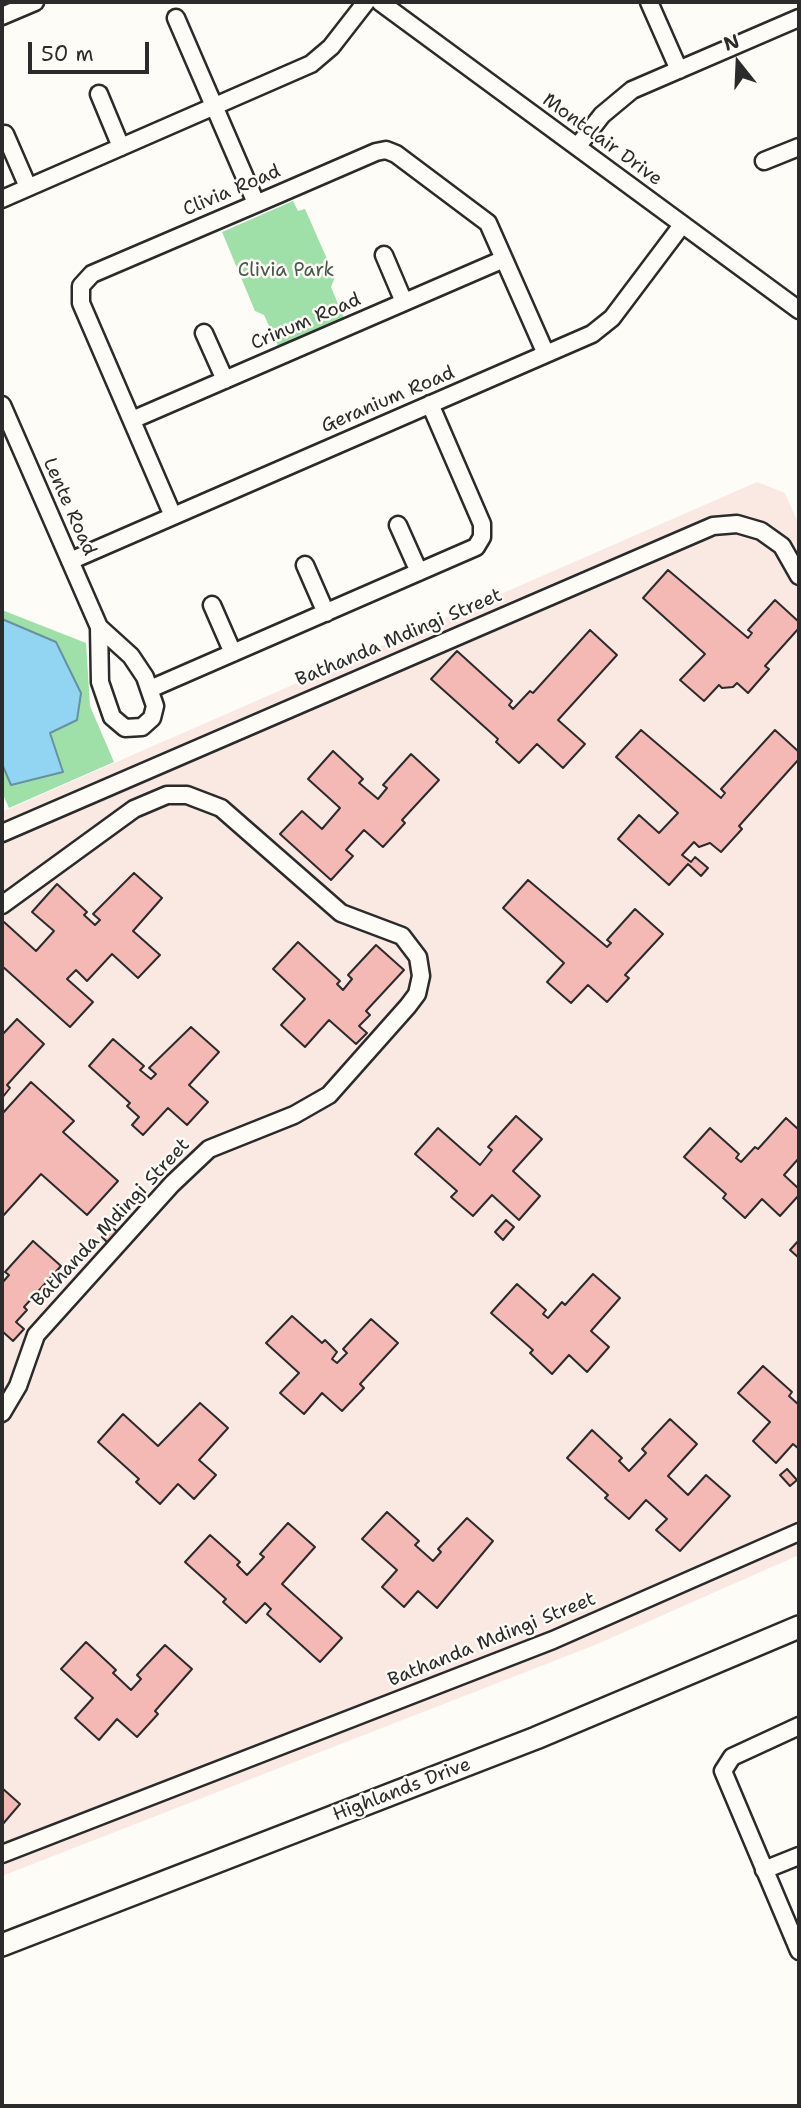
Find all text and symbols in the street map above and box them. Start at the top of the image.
scale bar [32,28,152,72]
north arrow [703,28,773,98]
text: N [720,28,742,57]
text: 50 m [41,40,94,68]
street label: Montclair Drive [538,89,666,191]
street label: Clivia Road [180,160,284,222]
park label: Clivia Park [238,260,334,282]
street label: Crinum Road [248,289,364,355]
street label: Geranium Road [318,362,458,438]
street label: Lente Road [37,455,101,559]
street label: Bathanda Mdingi Street [292,584,506,692]
street label: Bathanda Mdingi Street [27,1134,195,1312]
street label: Bathanda Mdingi Street [385,1588,599,1692]
street label: Highlands Drive [330,1753,474,1827]

